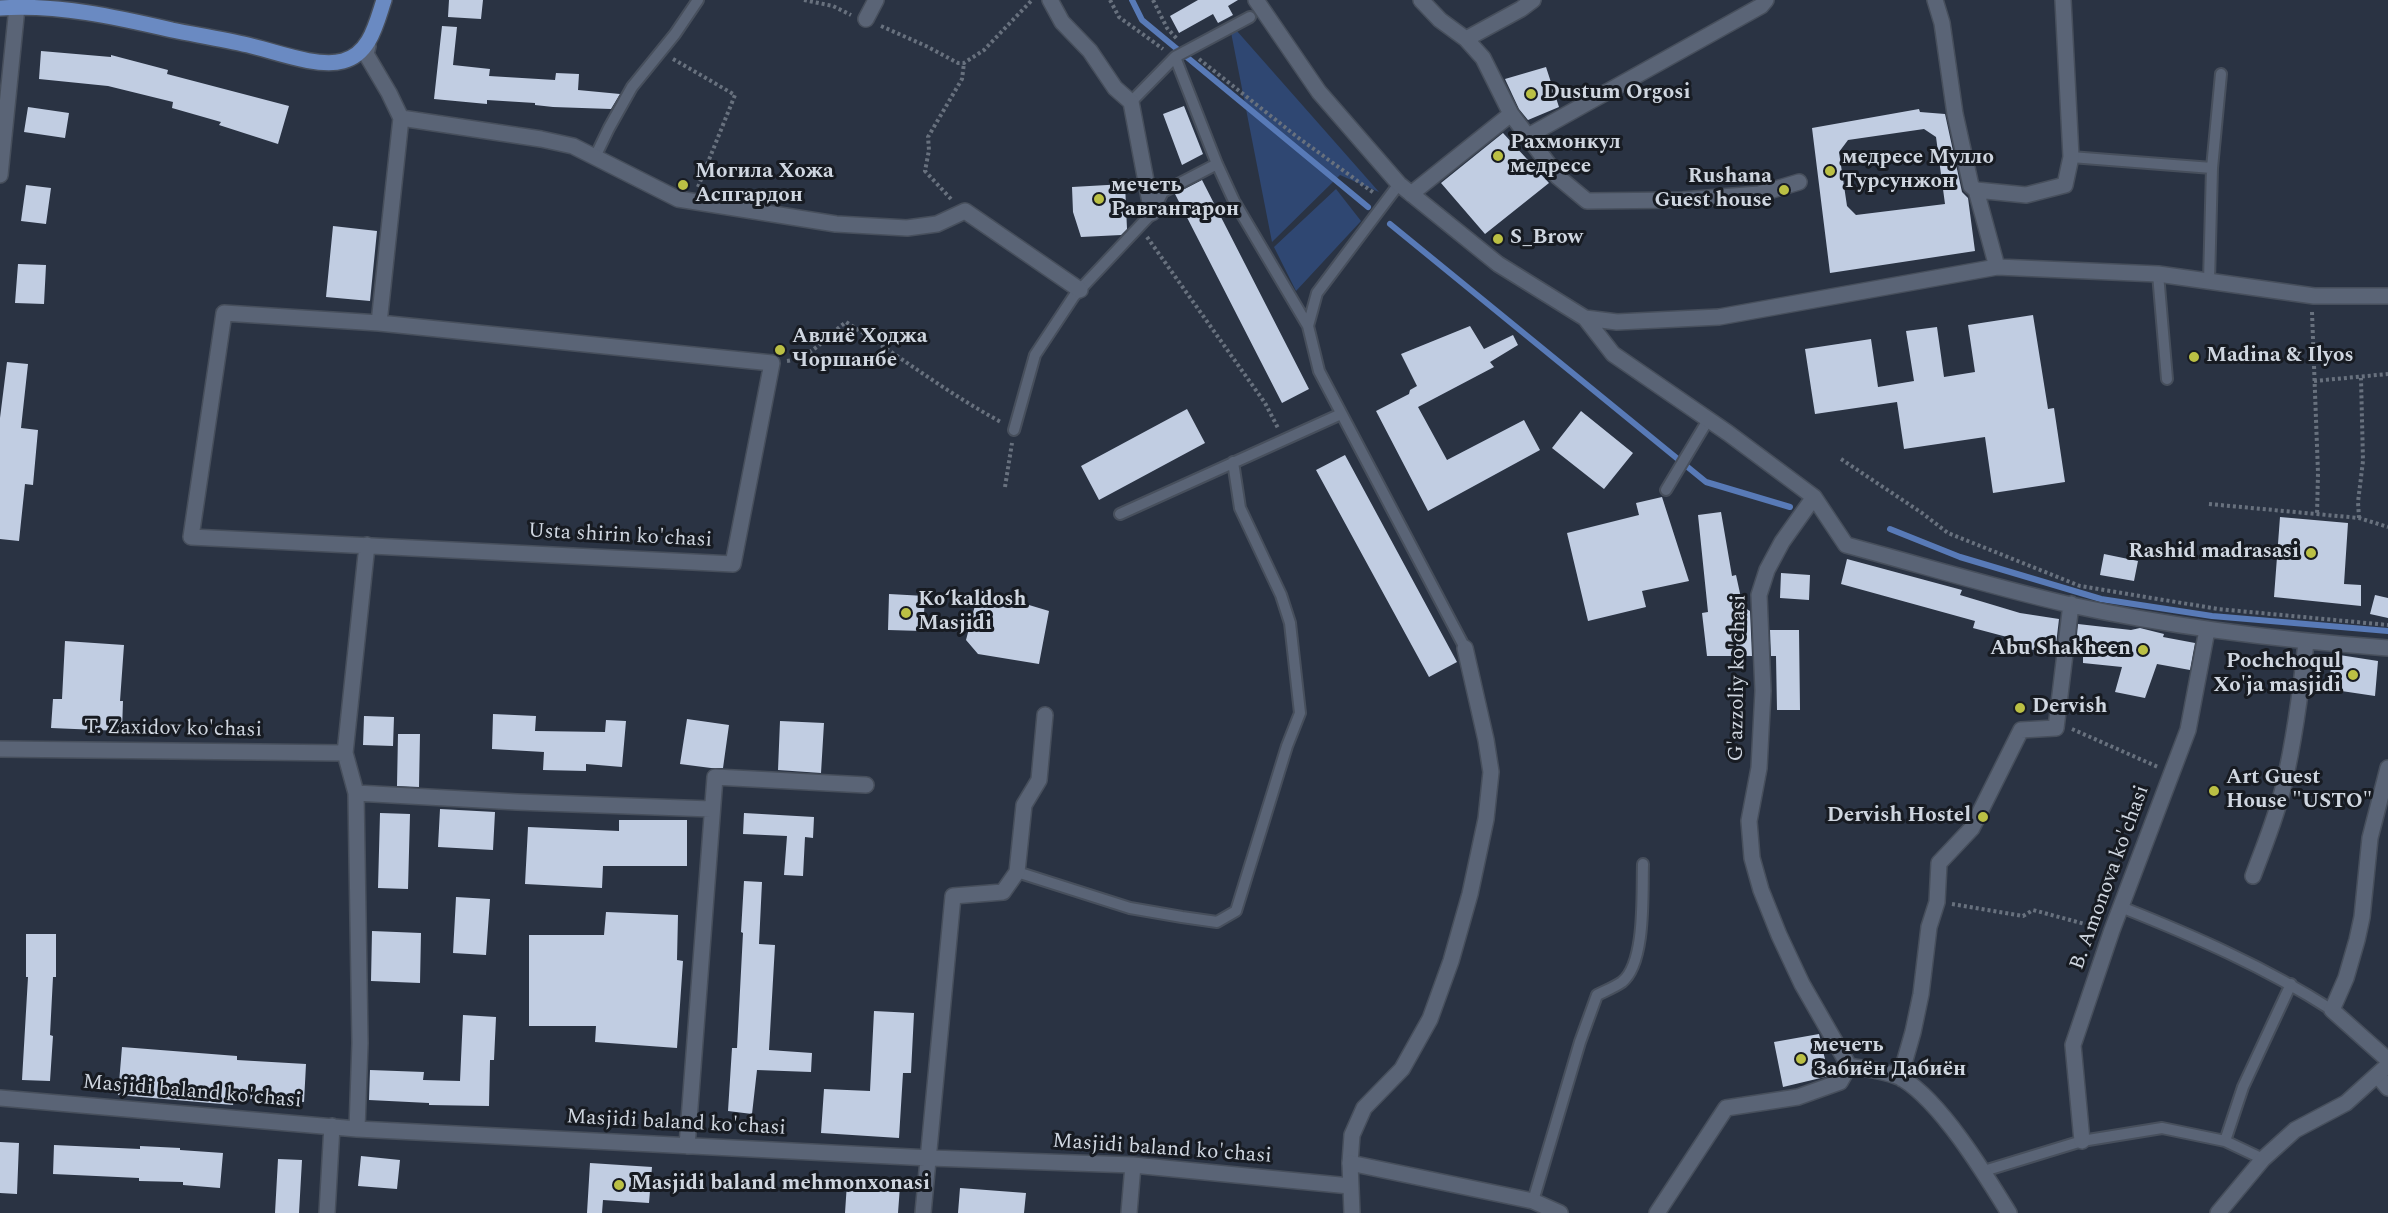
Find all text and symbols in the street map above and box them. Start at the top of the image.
place label: Dustum Orgosi [1543,81,1690,107]
marker: Dustum Orgosi [1524,87,1538,101]
place label: Рахмонкул медресе [1510,131,1621,181]
place label: медресе Мулло Турсунжон [1842,146,1994,196]
marker: Рахмонкул медресе [1491,149,1505,163]
place label: Могила Хожа Аспгардон [695,160,834,210]
marker: медресе Мулло Турсунжон [1823,164,1837,178]
place label: Rushana Guest house [1654,165,1772,215]
place label: мечеть Равгангарон [1111,174,1239,224]
marker: Могила Хожа Аспгардон [676,178,690,192]
marker: Rushana Guest house [1777,183,1791,197]
marker: мечеть Равгангарон [1092,192,1106,206]
place label: S_Brow [1510,226,1583,252]
marker: S_Brow [1491,232,1505,246]
place label: Авлиё Ходжа Чоршанбе [792,325,927,375]
marker: Авлиё Ходжа Чоршанбе [773,343,787,357]
place label: Madina & Ilyos [2206,344,2354,370]
marker: Madina & Ilyos [2187,350,2201,364]
street label: Usta shirin ko'chasi [527,520,713,554]
place label: Rashid madrasasi [2128,540,2299,566]
marker: Rashid madrasasi [2304,546,2318,560]
place label: Koʻkaldosh Masjidi [918,588,1026,638]
street label: G'azzoliy ko'chasi [1725,594,1753,762]
marker: Koʻkaldosh Masjidi [899,606,913,620]
place label: Abu Shakheen [1990,637,2131,663]
marker: Abu Shakheen [2136,643,2150,657]
place label: Pochchoqul Xo'ja masjidi [2213,650,2341,700]
marker: Pochchoqul Xo'ja masjidi [2346,668,2360,682]
place label: Dervish [2032,695,2108,721]
marker: Dervish [2013,701,2027,715]
street label: T. Zaxidov ko'chasi [84,716,262,744]
place label: Art Guest House "USTO" [2226,766,2372,816]
street label: B. Amonova ko'chasi [2066,782,2156,974]
marker: Art Guest House "USTO" [2207,784,2221,798]
place label: Dervish Hostel [1827,804,1971,830]
marker: Dervish Hostel [1976,810,1990,824]
place label: мечеть Забиён Дабиён [1813,1034,1966,1084]
marker: мечеть Забиён Дабиён [1794,1052,1808,1066]
street label: Masjidi baland ko'chasi [81,1071,303,1115]
street label: Masjidi baland ko'chasi [566,1106,786,1142]
street label: Masjidi baland ko'chasi [1051,1130,1273,1170]
place label: Masjidi baland mehmonxonasi [631,1172,930,1198]
marker: Masjidi baland mehmonxonasi [612,1178,626,1192]

